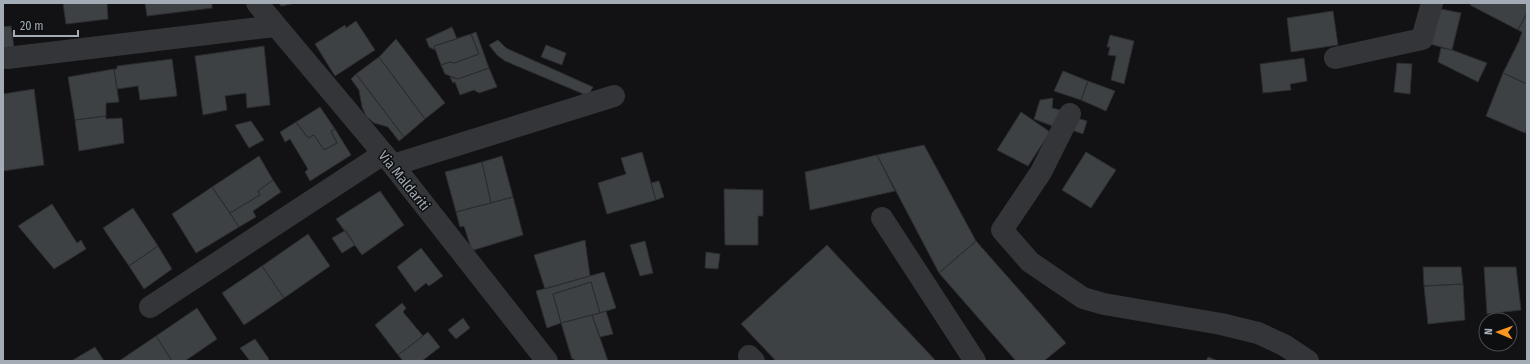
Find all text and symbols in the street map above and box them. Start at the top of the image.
scale bar [14,12,78,38]
text: 20 m [20,19,44,33]
street label: Via Maldariti [375,148,433,214]
north arrow [1478,312,1518,352]
text: N [1482,328,1495,335]

